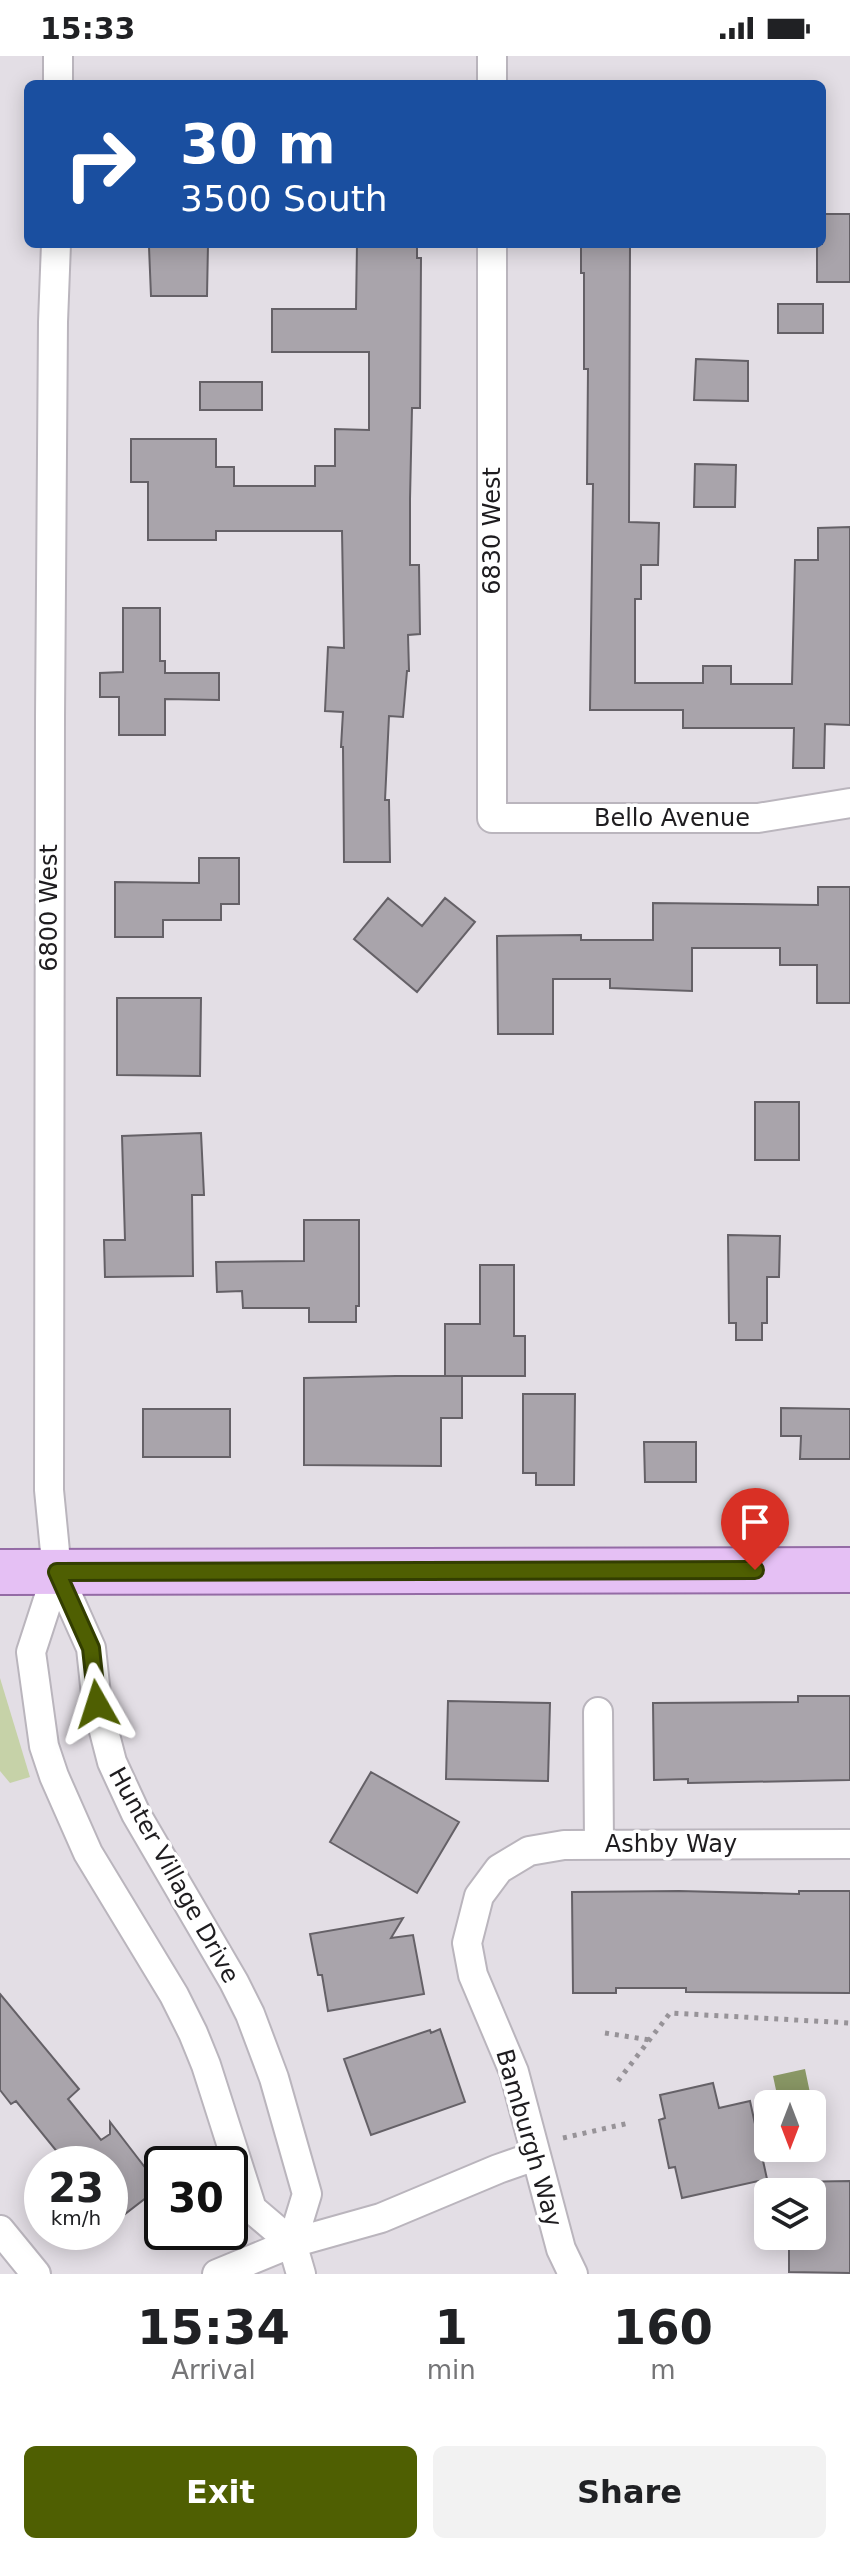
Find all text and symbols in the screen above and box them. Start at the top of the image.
text: 15:33 [40,11,136,46]
text: 30 m [180,111,336,176]
icon: right [48,112,152,216]
text: 3500 South [180,178,388,219]
street label: 6830 West [478,467,506,595]
street label: Bello Avenue [594,804,750,832]
street label: 6800 West [35,844,63,972]
pin [721,1488,789,1570]
icon: arrive [733,1500,777,1544]
position arrow [55,1662,139,1746]
street label: Hunter Village Drive [103,1762,245,1988]
street label: Ashby Way [605,1830,737,1858]
street label: Bamburgh Way [490,2046,568,2230]
north arrow [754,2090,826,2162]
map controls [754,2090,826,2250]
speed limit sign: 30 [144,2146,248,2250]
text: 23 [48,2165,104,2211]
button: layers [754,2178,826,2250]
text: km/h [51,2206,101,2230]
text: 15:34 [137,2299,290,2355]
text: 1 [435,2299,468,2355]
text: 160 [613,2299,713,2355]
text: Arrival [171,2355,256,2385]
text: min [427,2355,476,2385]
text: m [650,2355,676,2385]
button: Exit [24,2446,417,2538]
button: Share [433,2446,826,2538]

